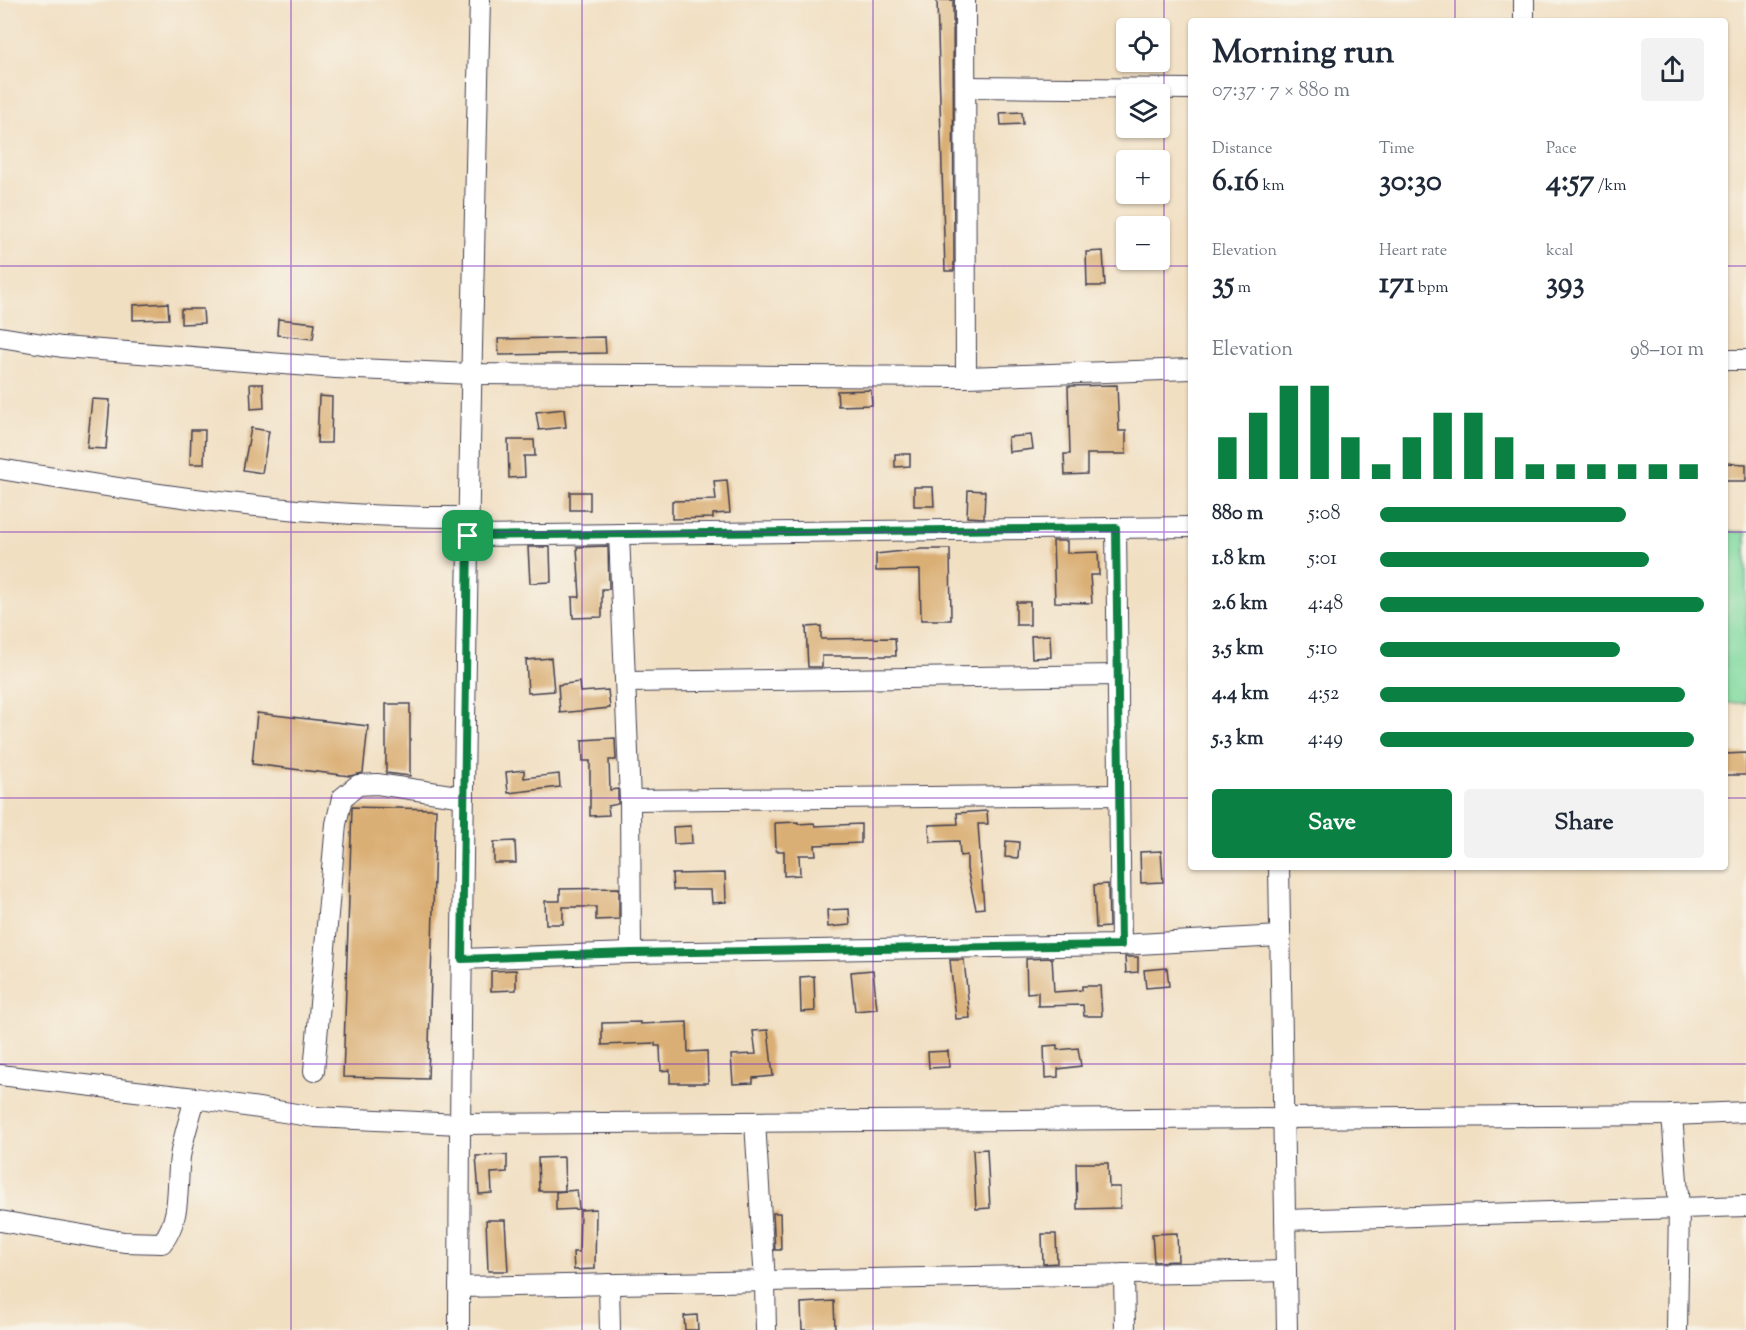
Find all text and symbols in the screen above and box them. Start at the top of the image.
map controls [1116,18,1170,270]
button: locate [1116,18,1170,72]
text: Morning run [1212,30,1394,78]
button: share [1641,38,1704,101]
text: 07:37 · 7 × 880 m [1212,77,1350,106]
button: layers [1116,84,1170,138]
text: Distance [1212,138,1272,161]
text: Time [1379,138,1415,161]
text: Pace [1546,138,1577,161]
button: + [1116,150,1170,204]
text: 6.16 [1212,161,1259,204]
text: 30:30 [1379,161,1442,204]
text: 4:57 [1546,161,1594,204]
text: km [1259,175,1284,198]
text: /km [1594,175,1627,198]
button: − [1116,216,1170,270]
text: Elevation [1212,240,1277,263]
text: Heart rate [1379,240,1447,263]
text: kcal [1546,240,1574,263]
text: 35 [1212,263,1234,306]
text: 171 [1379,263,1414,306]
text: 393 [1546,263,1585,306]
text: m [1234,277,1251,300]
text: bpm [1414,277,1449,300]
text: Elevation [1212,336,1293,365]
text: 98–101 m [1630,336,1704,365]
text: 880 m [1212,500,1263,529]
text: 5:08 [1308,500,1340,529]
pin [442,510,493,561]
icon: arrive [451,519,484,552]
text: 1.8 km [1212,545,1266,574]
text: 5:01 [1308,545,1337,574]
text: 2.6 km [1212,590,1268,619]
text: 4:48 [1308,590,1343,619]
text: 3.5 km [1212,635,1264,664]
text: 5:10 [1308,635,1337,664]
text: 4.4 km [1212,680,1269,709]
text: 4:52 [1308,680,1339,709]
text: 5.3 km [1212,725,1264,754]
text: 4:49 [1308,725,1343,754]
button: Save [1212,789,1452,858]
button: Share [1464,789,1704,858]

